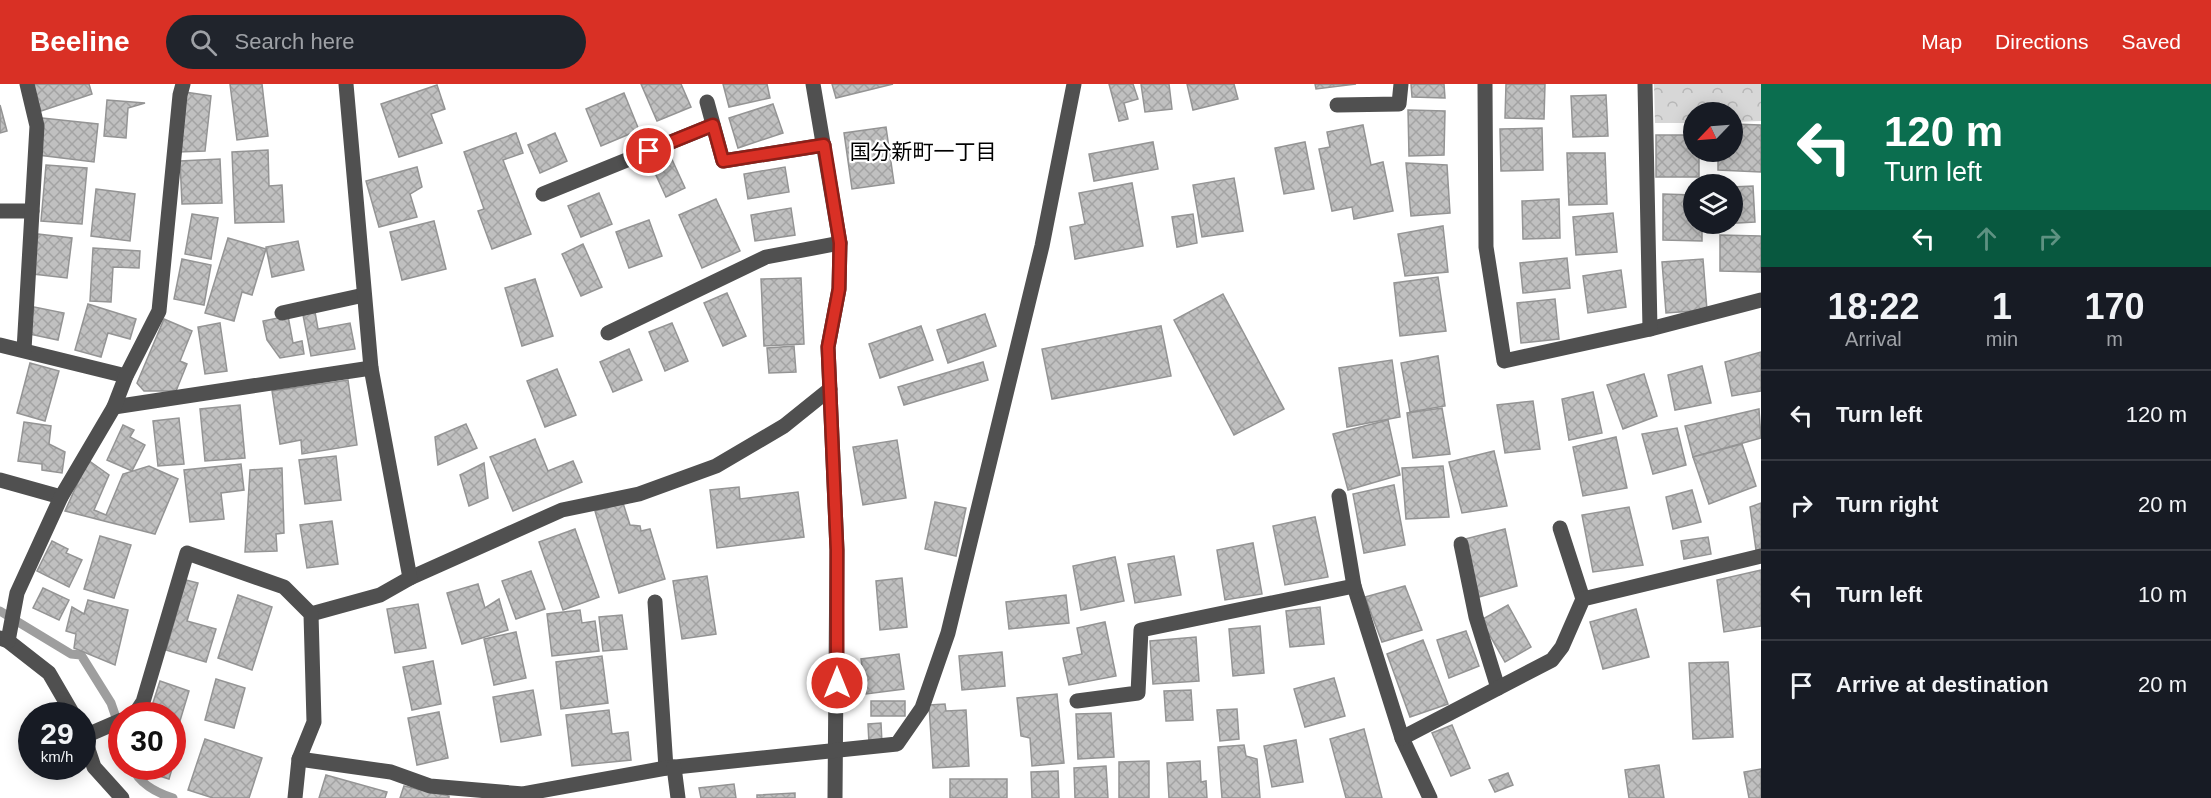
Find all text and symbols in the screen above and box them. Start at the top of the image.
search box [166,15,586,69]
text: Beeline [30,26,130,57]
icon: search [187,26,220,59]
text: Search here [235,29,354,54]
text: Map [1921,30,1962,53]
text: Directions [1995,30,2088,53]
text: Saved [2121,30,2181,53]
north arrow [1683,102,1743,162]
map controls [1683,102,1743,234]
icon: left [1785,108,1863,186]
text: 120 m [1884,108,2003,155]
pin [623,125,674,176]
icon: arrive [632,134,665,167]
district label: 国分新町一丁目 [850,140,997,163]
text: Turn left [1884,157,1982,187]
button: layers [1683,174,1743,234]
icon: left [1907,222,1940,255]
icon: ahead [1970,222,2003,255]
icon: right [2033,222,2066,255]
text: 18:22 [1827,286,1919,327]
text: 1 [1992,286,2012,327]
text: 170 [2084,286,2145,327]
text: Arrival [1845,328,1902,350]
text: min [1986,328,2018,350]
text: m [2106,328,2123,350]
icon: left [1785,399,1818,432]
text: Turn left [1836,402,1922,427]
text: 120 m [2126,402,2187,427]
icon: right [1785,489,1818,522]
text: Turn right [1836,492,1938,517]
text: 20 m [2138,492,2187,517]
icon: left [1785,579,1818,612]
text: Turn left [1836,582,1922,607]
text: 10 m [2138,582,2187,607]
position arrow [805,651,869,715]
icon: arrive [1785,669,1818,702]
text: Arrive at destination [1836,672,2049,697]
text: 20 m [2138,672,2187,697]
speed limit sign: 30 [108,702,186,780]
text: 29 [40,717,74,750]
text: km/h [41,748,73,765]

